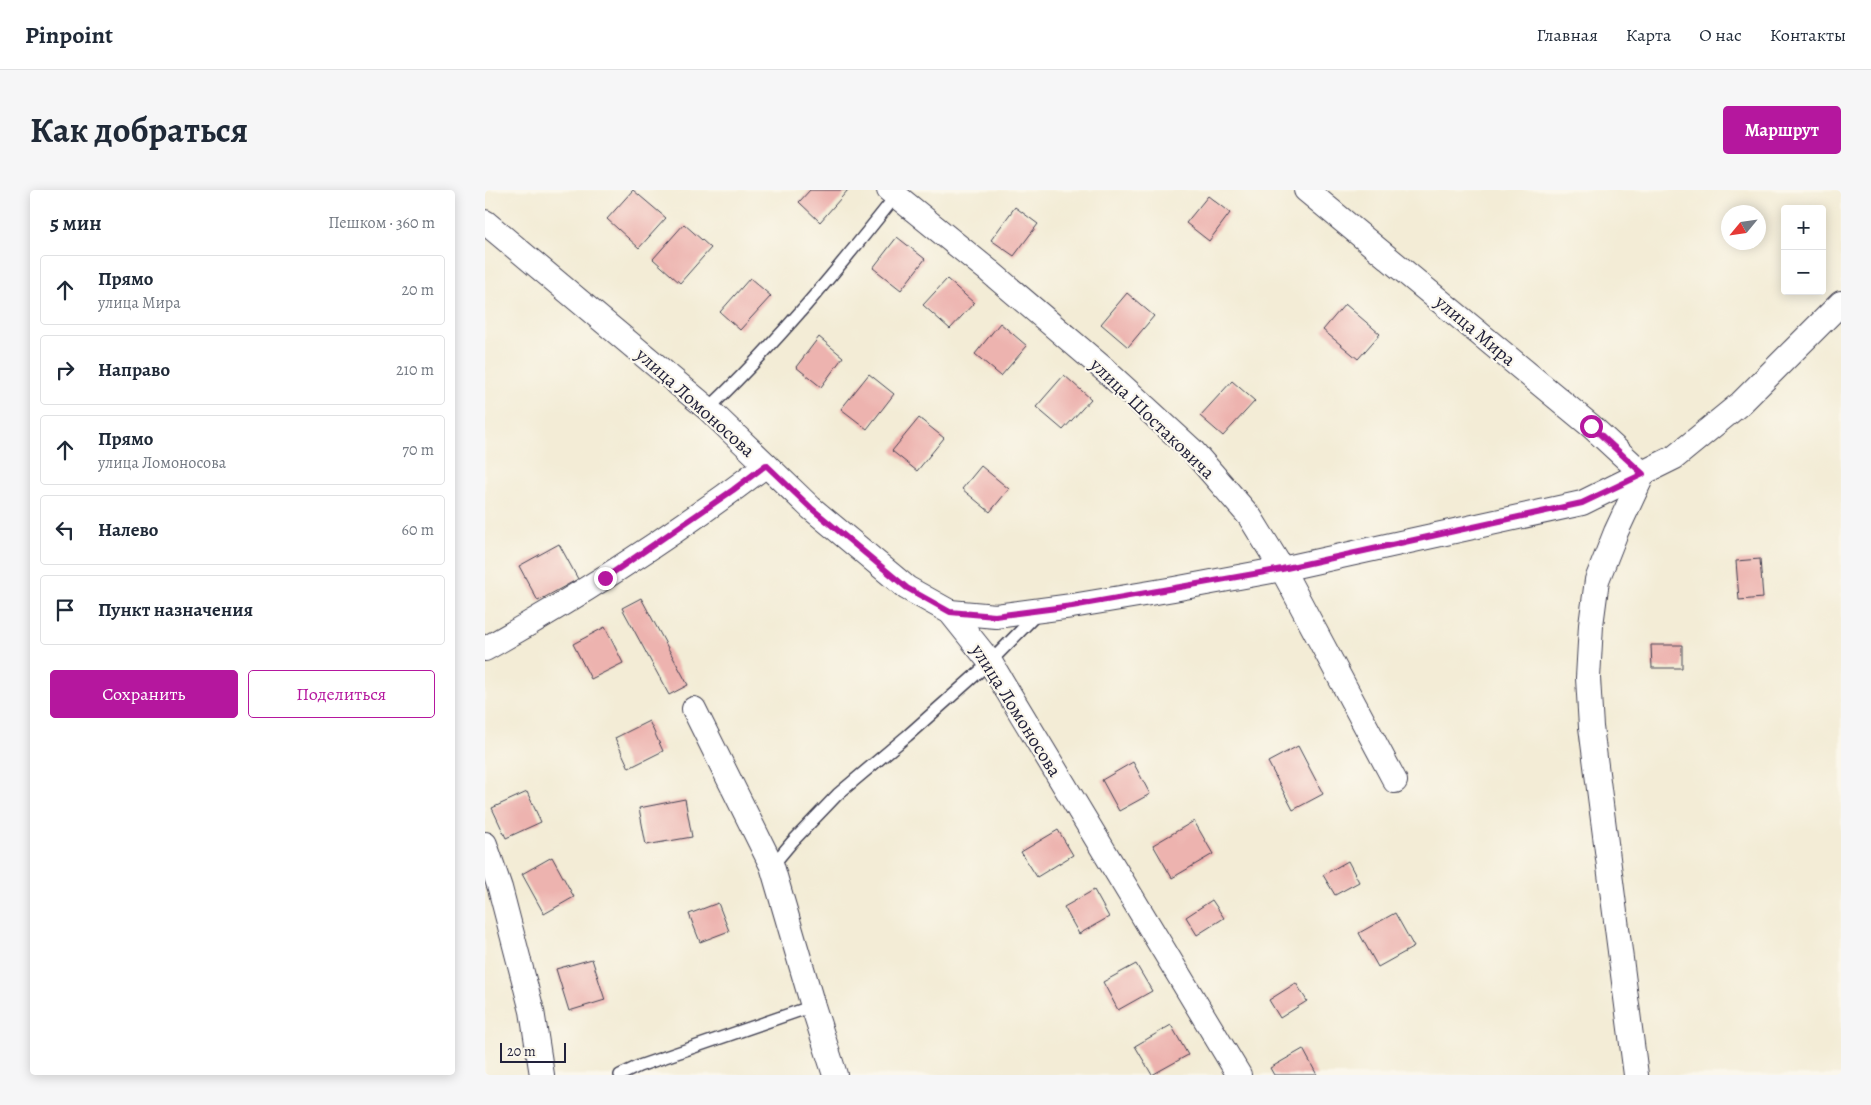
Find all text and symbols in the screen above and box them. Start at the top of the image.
text: Pinpoint [25,19,113,51]
text: Главная [1537,23,1598,47]
text: Карта [1626,23,1671,47]
text: О нас [1699,23,1742,47]
text: Контакты [1770,23,1846,47]
text: Как добраться [30,106,248,154]
button: Маршрут [1723,106,1841,154]
north arrow [1721,205,1766,250]
map controls [1781,205,1826,295]
button: + [1781,205,1826,250]
text: 5 мин [50,209,102,237]
text: Пешком · 360 m [328,212,435,234]
button: − [1781,250,1826,295]
text: Прямо [98,266,153,292]
icon: ahead [51,276,79,304]
text: 20 m [401,279,434,301]
street label: улица Мира [1429,289,1521,372]
text: улица Мира [98,292,181,314]
street label: улица Ломоносова [629,341,761,463]
street label: улица Шостаковича [1083,352,1221,485]
icon: right [51,356,79,384]
text: Направо [98,357,170,383]
text: 210 m [396,359,434,381]
route start [1580,415,1603,438]
text: Прямо [98,426,153,452]
icon: ahead [51,436,79,464]
text: 70 m [402,439,434,461]
text: улица Ломоносова [98,452,226,474]
icon: left [51,516,79,544]
text: Налево [98,517,158,543]
text: 60 m [402,519,434,541]
route end [594,567,617,590]
icon: arrive [51,596,79,624]
text: Пункт назначения [98,597,253,623]
street label: улица Ломоносова [964,638,1068,782]
button: Сохранить [50,670,238,718]
button: Поделиться [248,670,435,718]
scale bar [500,1040,566,1063]
text: 20 m [507,1042,536,1061]

